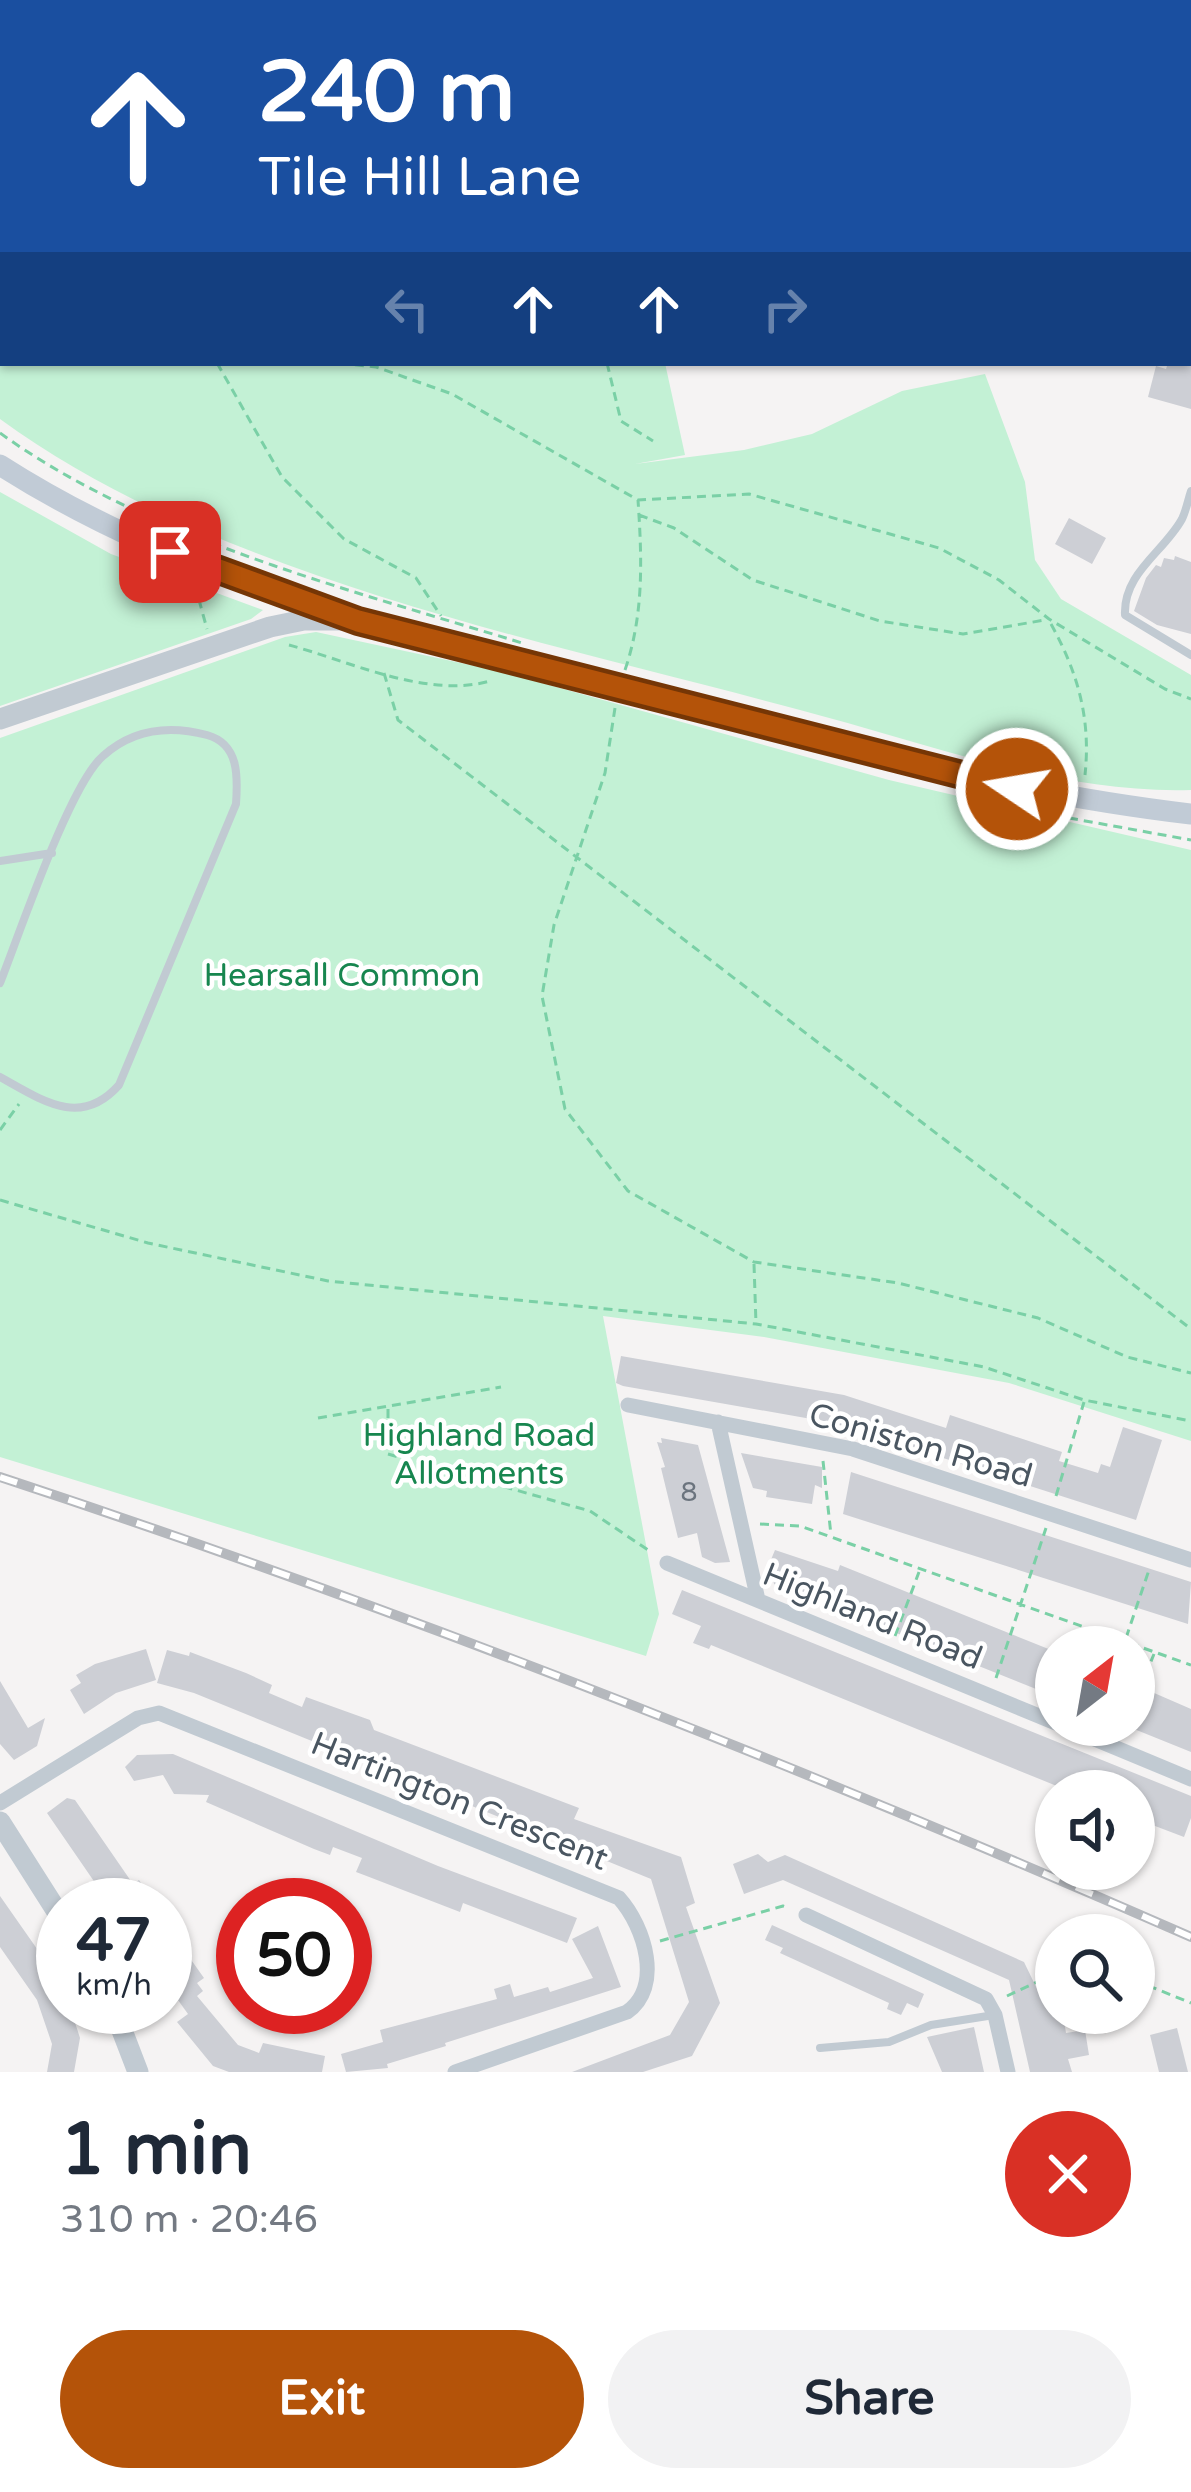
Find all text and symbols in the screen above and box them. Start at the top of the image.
text: 240 m [258,43,515,144]
icon: ahead [60,48,216,204]
text: Tile Hill Lane [258,145,581,210]
icon: left [374,276,440,342]
icon: ahead [500,276,566,342]
icon: ahead [626,276,692,342]
icon: right [752,276,818,342]
pin [119,501,221,603]
icon: arrive [137,519,203,585]
position arrow [954,726,1080,852]
park label: Hearsall Common [204,956,480,995]
street label: Coniston Road [804,1395,1037,1496]
park label: Highland Road Allotments [363,1416,595,1493]
house number: 8 [681,1476,697,1509]
street label: Highland Road [757,1555,988,1678]
north arrow [1035,1626,1155,1746]
map controls [1035,1626,1155,2034]
street label: Hartington Crescent [305,1724,614,1879]
button: sound [1035,1770,1155,1890]
speed limit sign: 50 [216,1878,372,2034]
text: 47 [76,1905,152,1977]
button: search [1035,1914,1155,2034]
text: km/h [76,1967,152,2004]
text: 1 min [60,2107,252,2194]
button: close [1005,2111,1131,2237]
text: 310 m · 20:46 [60,2196,318,2243]
button: Exit [60,2330,584,2468]
button: Share [608,2330,1131,2468]

